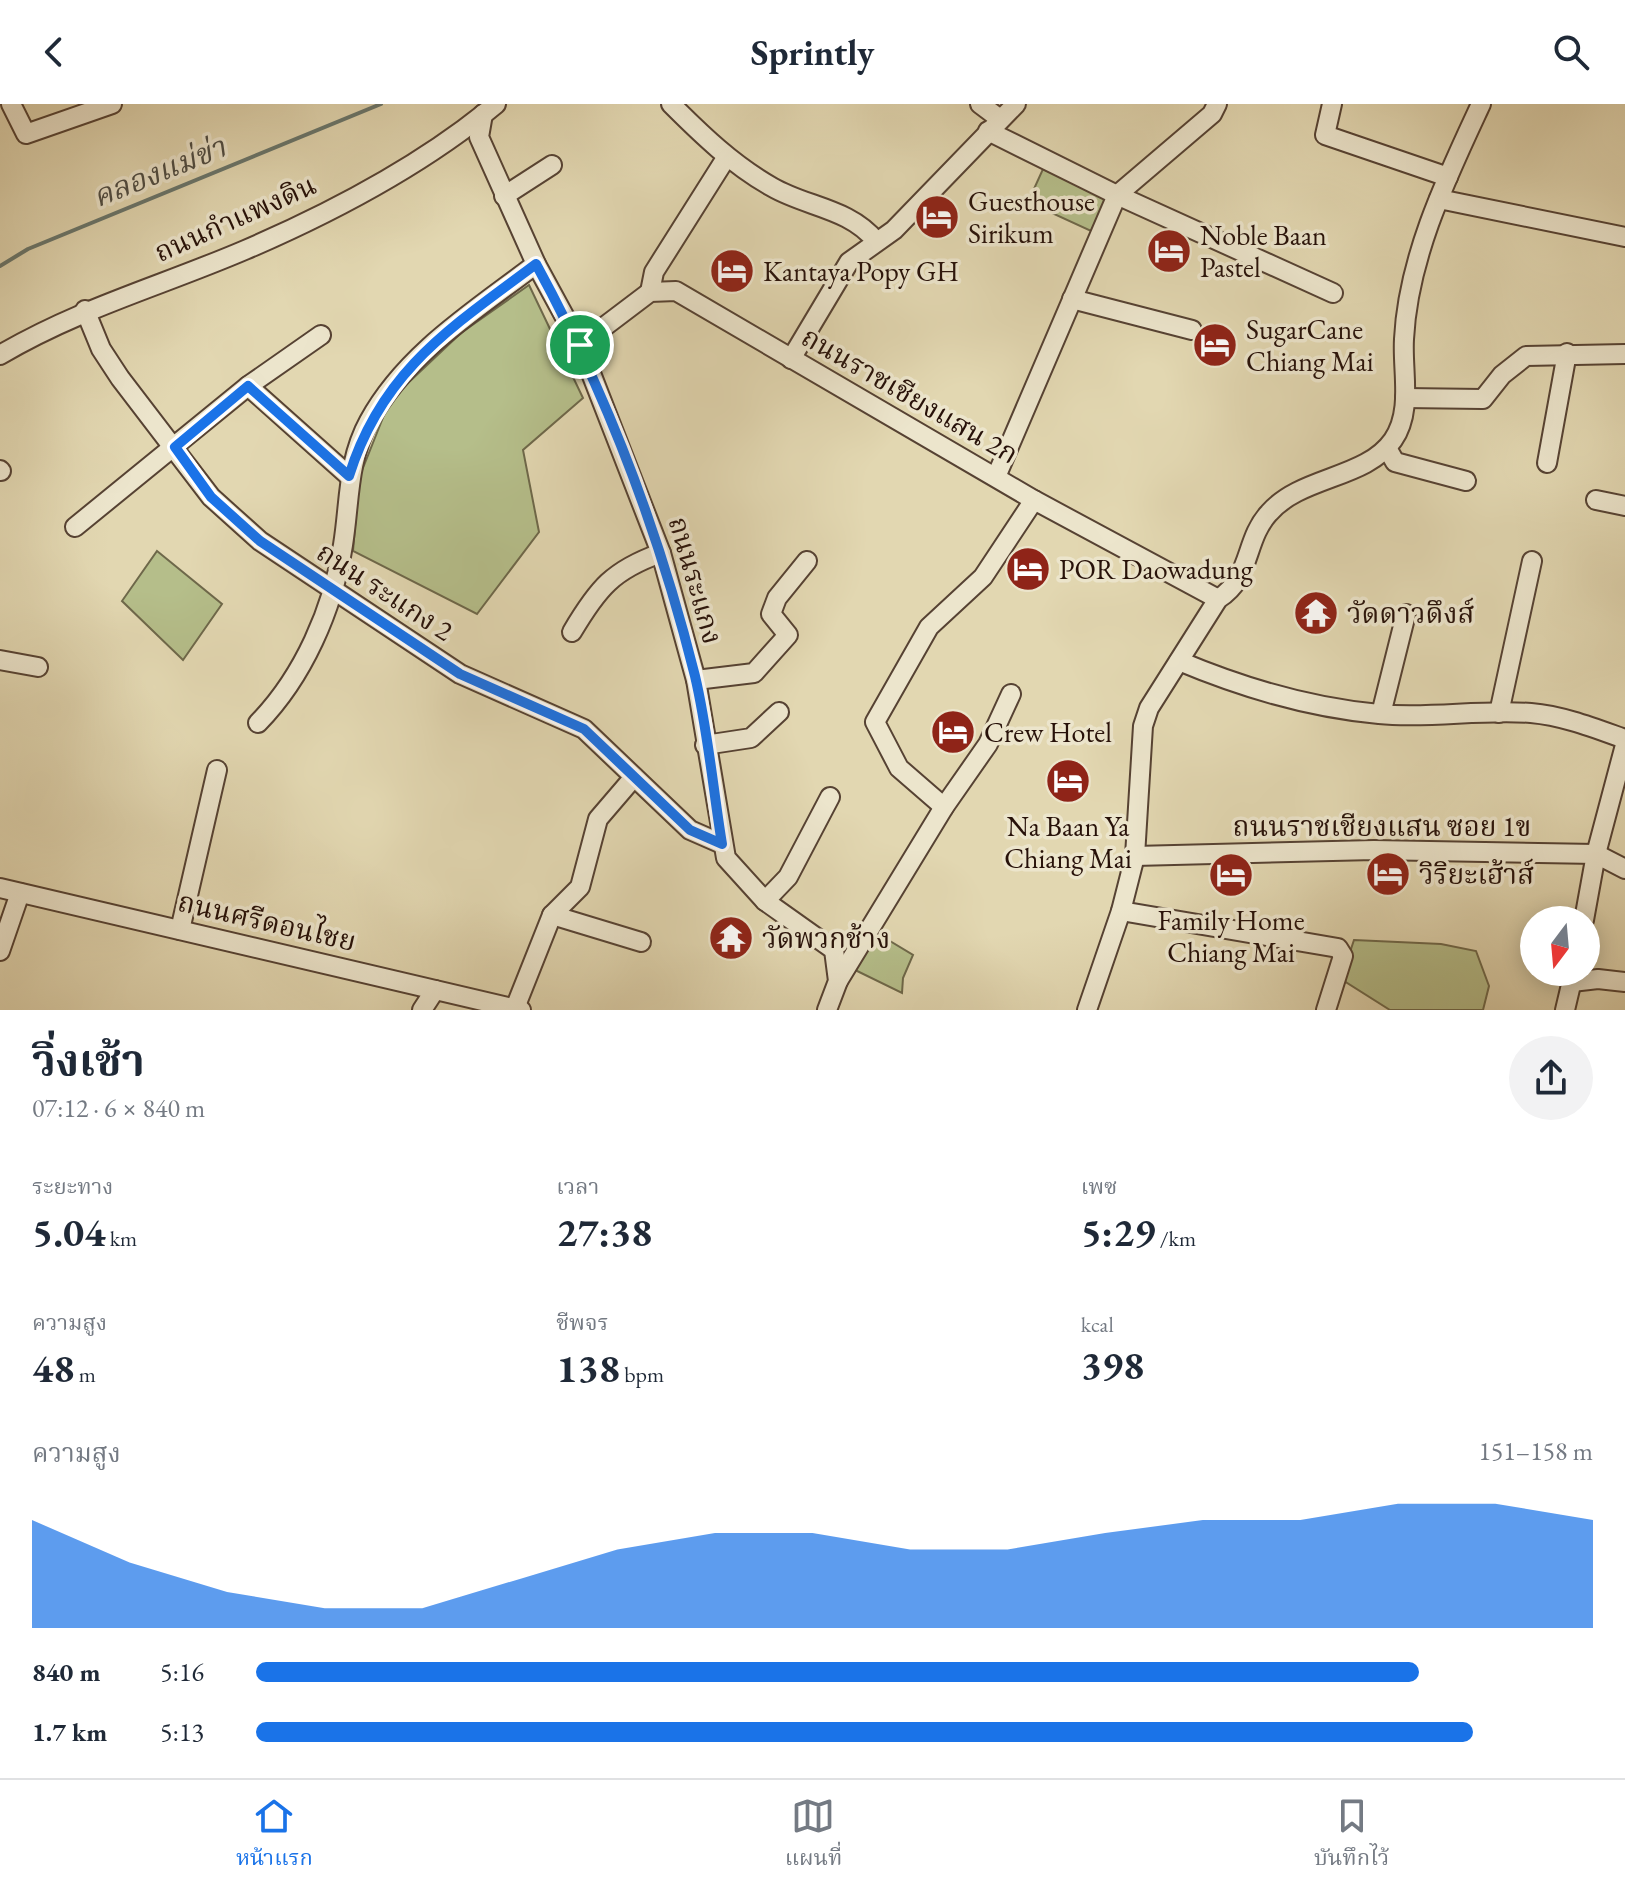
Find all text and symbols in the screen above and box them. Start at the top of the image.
text: Sprintly [751,29,874,76]
icon: back [32,30,76,74]
icon: search [1549,30,1593,74]
water label: คลองแม่ข่า [86,127,232,216]
street label: ถนนกำแพงดิน [148,166,322,270]
place label: Guesthouse Sirikum [968,183,1095,251]
hotel icon: Guesthouse Sirikum [913,193,961,241]
place label: Noble Baan Pastel [1200,217,1327,285]
hotel icon: Noble Baan Pastel [1145,227,1193,275]
hotel icon: Kantaya Popy GH [708,247,756,295]
place label: Kantaya Popy GH [763,253,959,289]
pin [546,311,614,379]
place label: SugarCane Chiang Mai [1246,311,1374,379]
street label: ถนนราชเชียงแสน 2ก [795,318,1025,472]
hotel icon: SugarCane Chiang Mai [1191,321,1239,369]
icon: arrive [558,323,602,367]
street label: ถนนระแกง [661,512,731,648]
street label: ถนน ระแกง 2 [310,534,460,649]
hotel icon: POR Daowadung [1004,545,1052,593]
place label: POR Daowadung [1059,551,1254,587]
temple icon: วัดดาวดึงส์ [1292,589,1340,637]
place label: วัดดาวดึงส์ [1347,595,1475,631]
hotel icon: Crew Hotel [929,708,977,756]
place label: Crew Hotel [984,714,1112,750]
hotel icon: Na Baan Ya Chiang Mai [1044,757,1092,805]
place label: Na Baan Ya Chiang Mai [1004,808,1132,876]
street label: ถนนราชเชียงแสน ซอย 1ข [1233,808,1531,844]
hotel icon: วิริยะเฮ้าส์ [1364,850,1412,898]
hotel icon: Family Home Chiang Mai [1207,851,1255,899]
place label: วิริยะเฮ้าส์ [1419,856,1534,892]
street label: ถนนศรีดอนไชย [175,882,360,959]
place label: Family Home Chiang Mai [1157,902,1305,970]
north arrow [1520,906,1600,986]
map controls [1520,906,1600,986]
temple icon: วัดพวกช้าง [707,914,755,962]
place label: วัดพวกช้าง [762,920,890,956]
text: วิ่งเช้า [32,1032,145,1089]
button: share [1509,1036,1593,1120]
text: 07:12 · 6 × 840 m [32,1091,205,1125]
text: ระยะทาง [32,1172,113,1201]
text: เวลา [556,1172,599,1201]
text: เพซ [1081,1172,1117,1201]
text: 5.04 [32,1206,105,1258]
text: 27:38 [556,1206,652,1258]
text: 5:29 [1081,1206,1155,1258]
text: km [105,1224,137,1253]
text: /km [1155,1224,1196,1253]
text: ความสูง [32,1308,107,1337]
text: ชีพจร [556,1308,608,1337]
text: kcal [1081,1310,1114,1339]
text: 398 [1081,1339,1144,1391]
text: 48 [32,1342,74,1394]
text: 138 [556,1342,620,1394]
text: m [74,1360,96,1389]
text: bpm [620,1360,664,1389]
text: 151–158 m [1478,1434,1593,1468]
text: ความสูง [32,1436,121,1470]
text: 840 m [32,1655,100,1689]
text: 5:16 [160,1655,204,1689]
text: 1.7 km [32,1715,107,1749]
text: 5:13 [160,1715,204,1749]
tab: หน้าแรก [236,1794,313,1877]
tab: แผนที่ [785,1794,842,1877]
tab: บันทึกไว้ [1314,1794,1389,1877]

